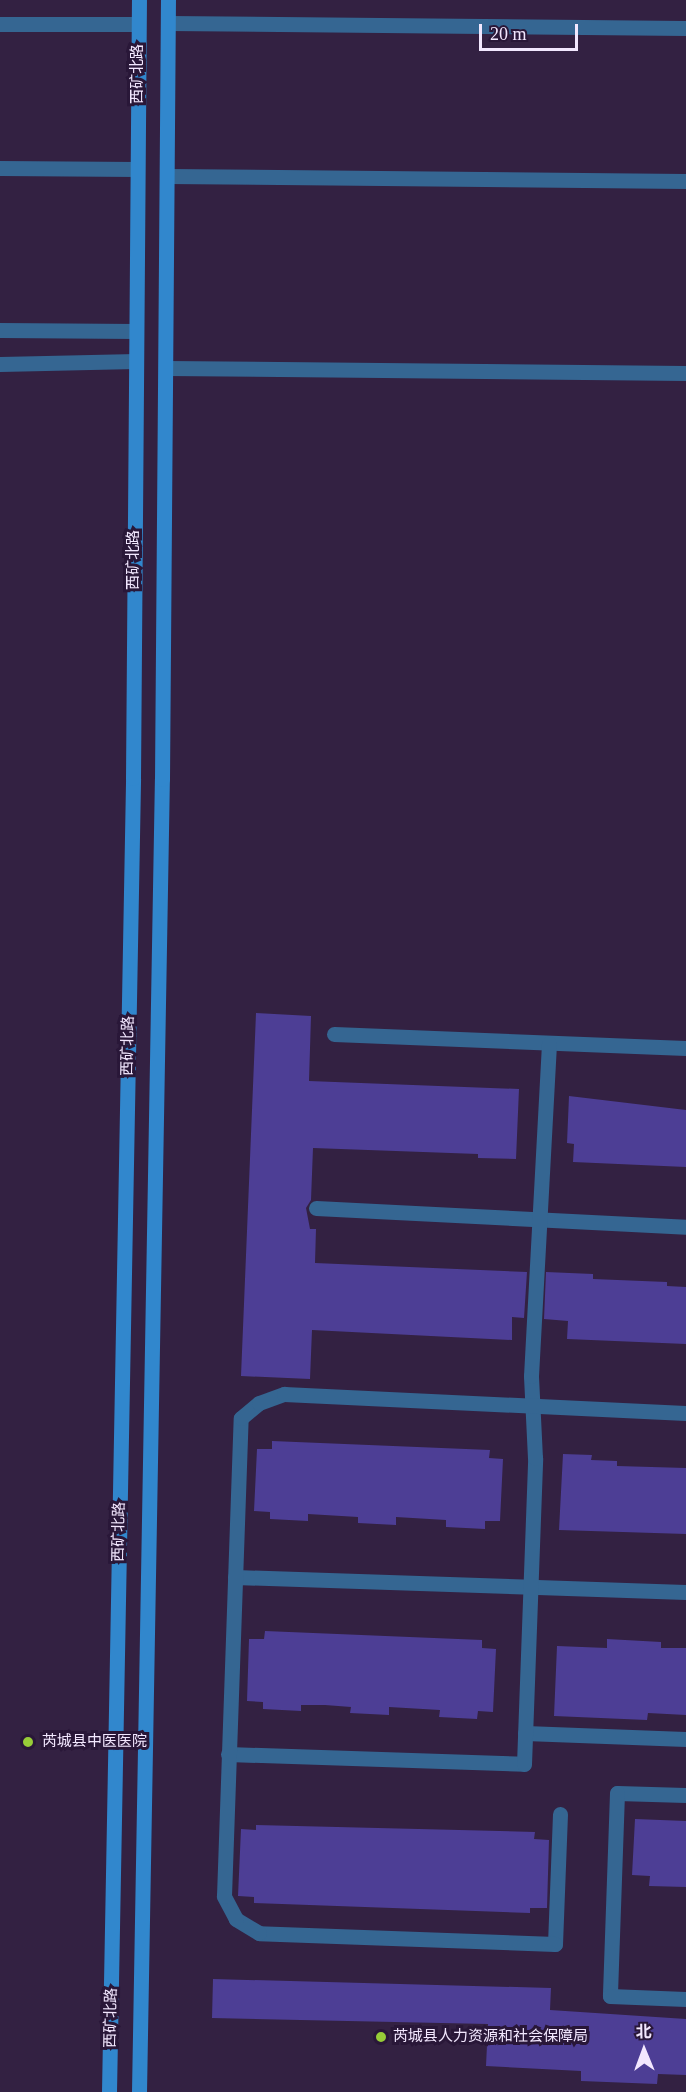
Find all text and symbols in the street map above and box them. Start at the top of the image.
scale bar [482,12,581,50]
text: 20 m [490,24,527,44]
street label: 西矿北路 [129,44,147,104]
street label: 西矿北路 [125,530,143,590]
street label: 西矿北路 [118,1016,138,1076]
street label: 西矿北路 [109,1502,129,1562]
marker: 芮城县中医医院 [19,1733,37,1751]
place label: 芮城县中医医院 [42,1733,147,1751]
street label: 西矿北路 [101,1988,121,2048]
north arrow [614,2020,674,2080]
text: 北 [636,2023,652,2040]
place label: 芮城县人力资源和社会保障局 [393,2028,588,2046]
marker: 芮城县人力资源和社会保障局 [374,2030,388,2044]

